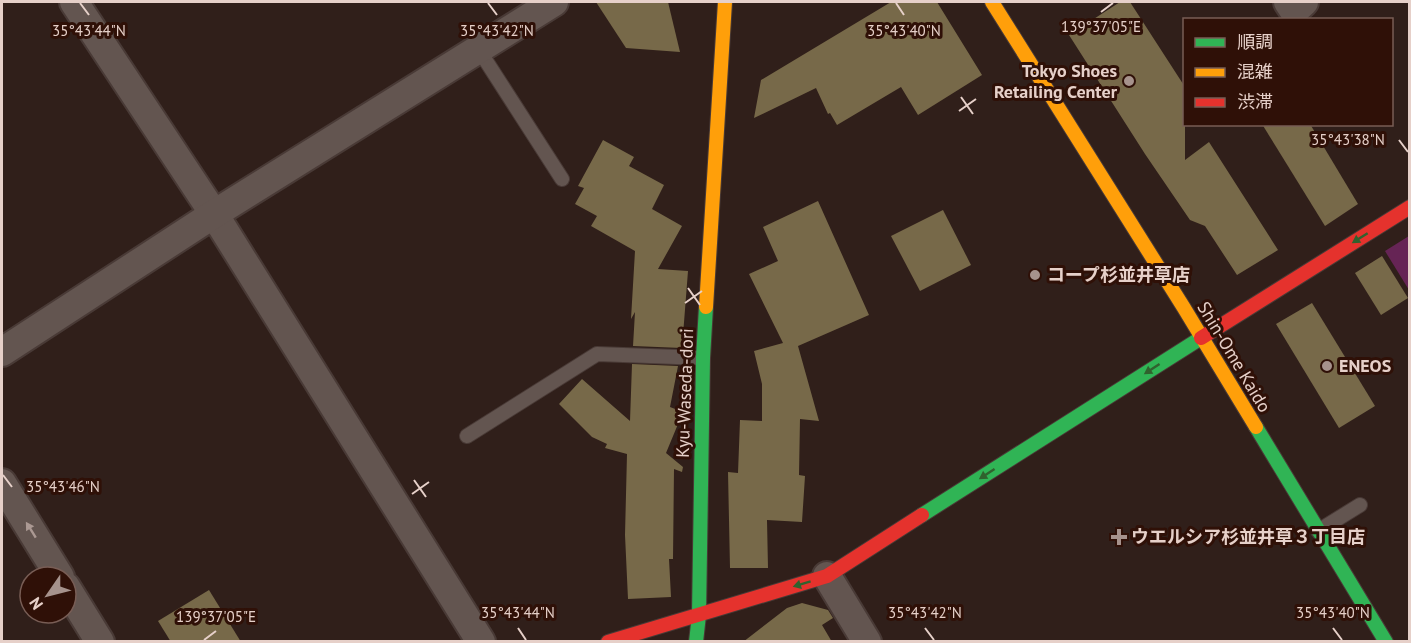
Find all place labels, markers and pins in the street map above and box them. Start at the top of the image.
place label: Tokyo Shoes Retailing Center [994,59,1118,103]
marker: Tokyo Shoes Retailing Center [1122,74,1136,88]
place label: コープ杉並井草店 [1047,263,1190,286]
marker: コープ杉並井草店 [1028,268,1042,282]
place label: ENEOS [1339,354,1391,377]
marker: ENEOS [1320,359,1334,373]
place label: ウエルシア杉並井草３丁目店 [1131,525,1365,548]
marker: ウエルシア杉並井草３丁目店 [1112,530,1126,544]

